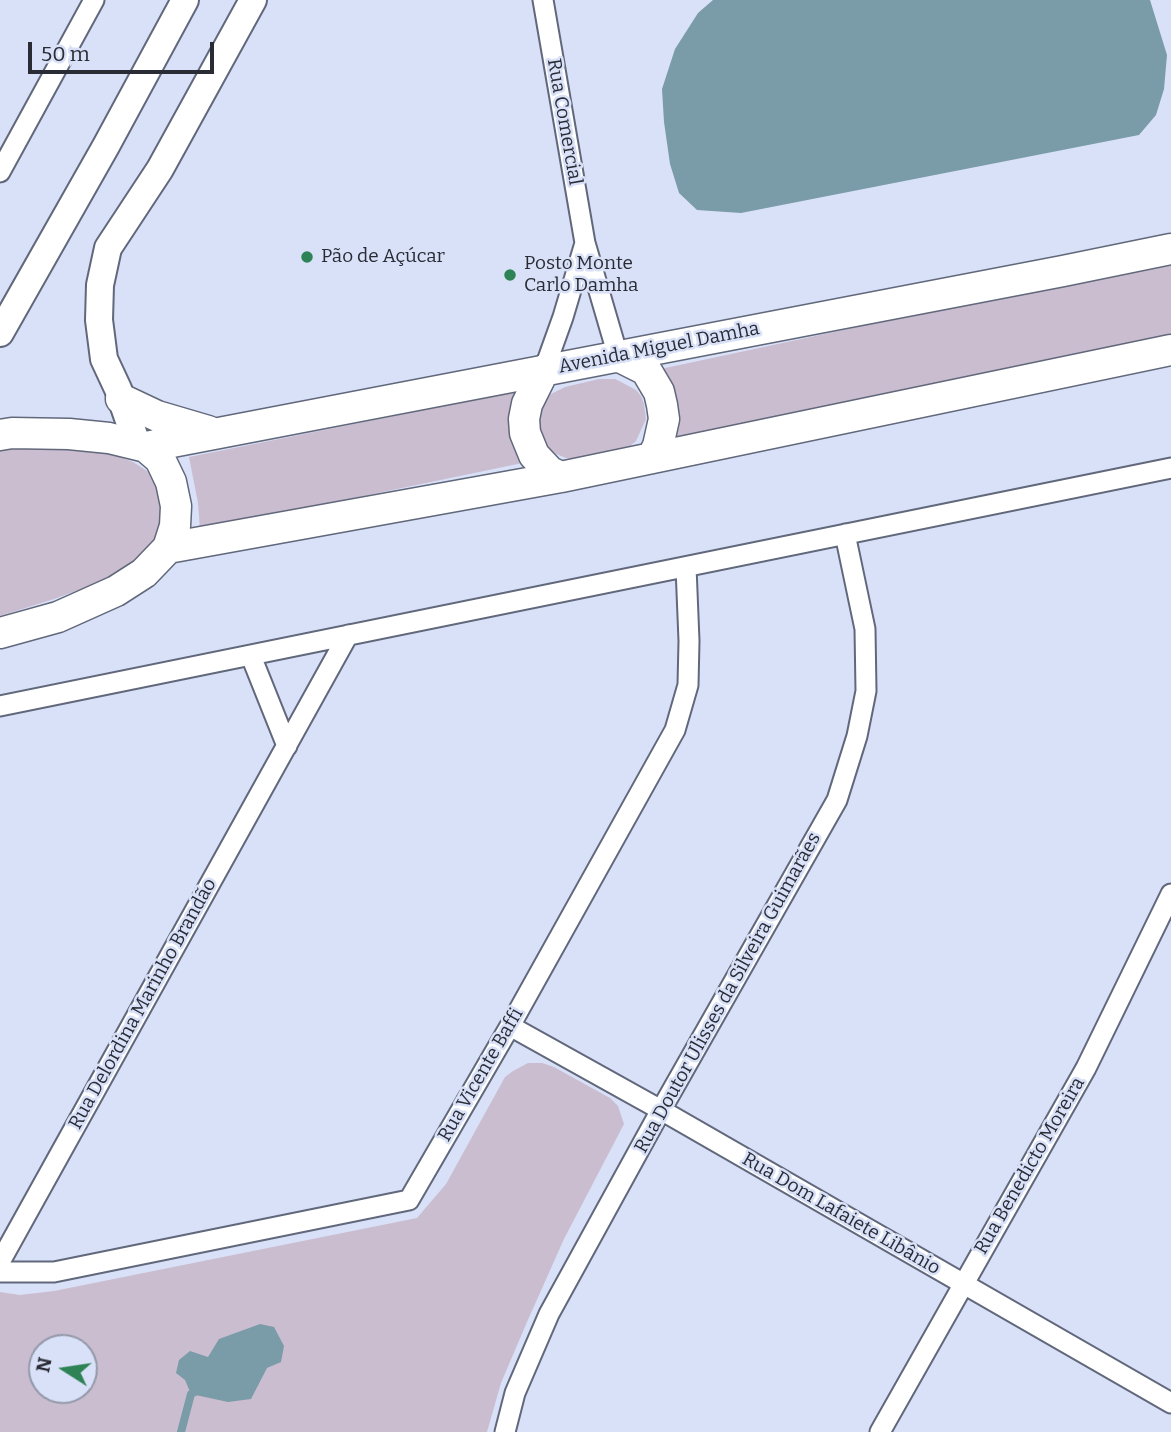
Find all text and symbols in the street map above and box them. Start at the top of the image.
scale bar [32,28,217,72]
text: 50 m [41,41,90,67]
street label: Rua Comercial [542,57,586,187]
place label: Pão de Açúcar [321,246,445,268]
marker: Pão de Açúcar [299,249,315,265]
place label: Posto Monte Carlo Damha [524,253,638,297]
marker: Posto Monte Carlo Damha [502,267,518,283]
street label: Avenida Miguel Damha [557,317,761,379]
street label: Rua Doutor Ulisses da Silveira Guimarães [630,829,826,1157]
street label: Rua Delordina Marinho Brandão [64,875,222,1133]
street label: Rua Vicente Baffi [434,1004,528,1146]
street label: Rua Benedicto Moreira [970,1073,1090,1259]
street label: Rua Dom Lafaiete Libânio [738,1148,944,1280]
north arrow [28,1334,98,1404]
text: N [31,1355,57,1375]

